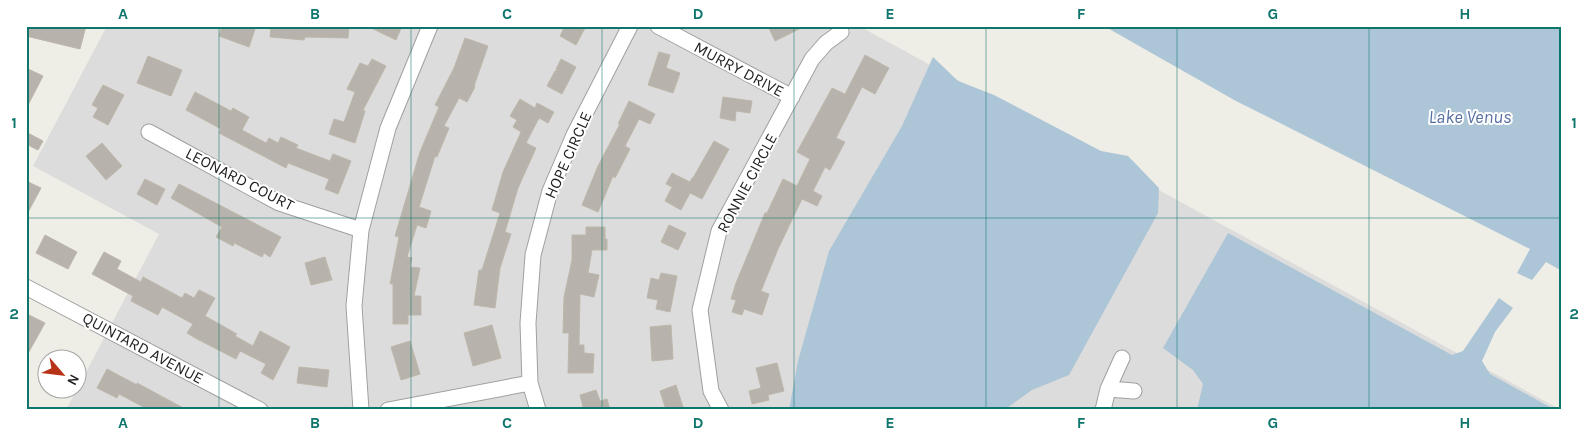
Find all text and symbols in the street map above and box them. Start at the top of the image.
text: A [118,4,128,23]
text: B [310,4,320,23]
text: C [502,4,512,23]
text: D [693,4,704,23]
text: E [885,4,895,23]
text: F [1077,4,1086,23]
text: G [1268,4,1278,23]
text: H [1459,4,1471,23]
street label: MURRY DRIVE [691,37,787,101]
water label: Lake Venus [1429,106,1512,128]
street label: HOPE CIRCLE [540,109,596,201]
text: 1 [11,113,17,132]
text: 1 [1571,113,1577,132]
street label: RONNIE CIRCLE [713,130,781,236]
street label: LEONARD COURT [182,143,298,215]
text: 2 [9,304,19,323]
text: 2 [1569,304,1579,323]
street label: QUINTARD AVENUE [79,308,207,388]
north arrow [38,348,88,398]
text: N [63,371,83,388]
text: A [118,413,128,432]
text: B [310,413,320,432]
text: C [502,413,512,432]
text: D [693,413,704,432]
text: E [885,413,895,432]
text: F [1077,413,1086,432]
text: G [1268,413,1278,432]
text: H [1459,413,1471,432]

